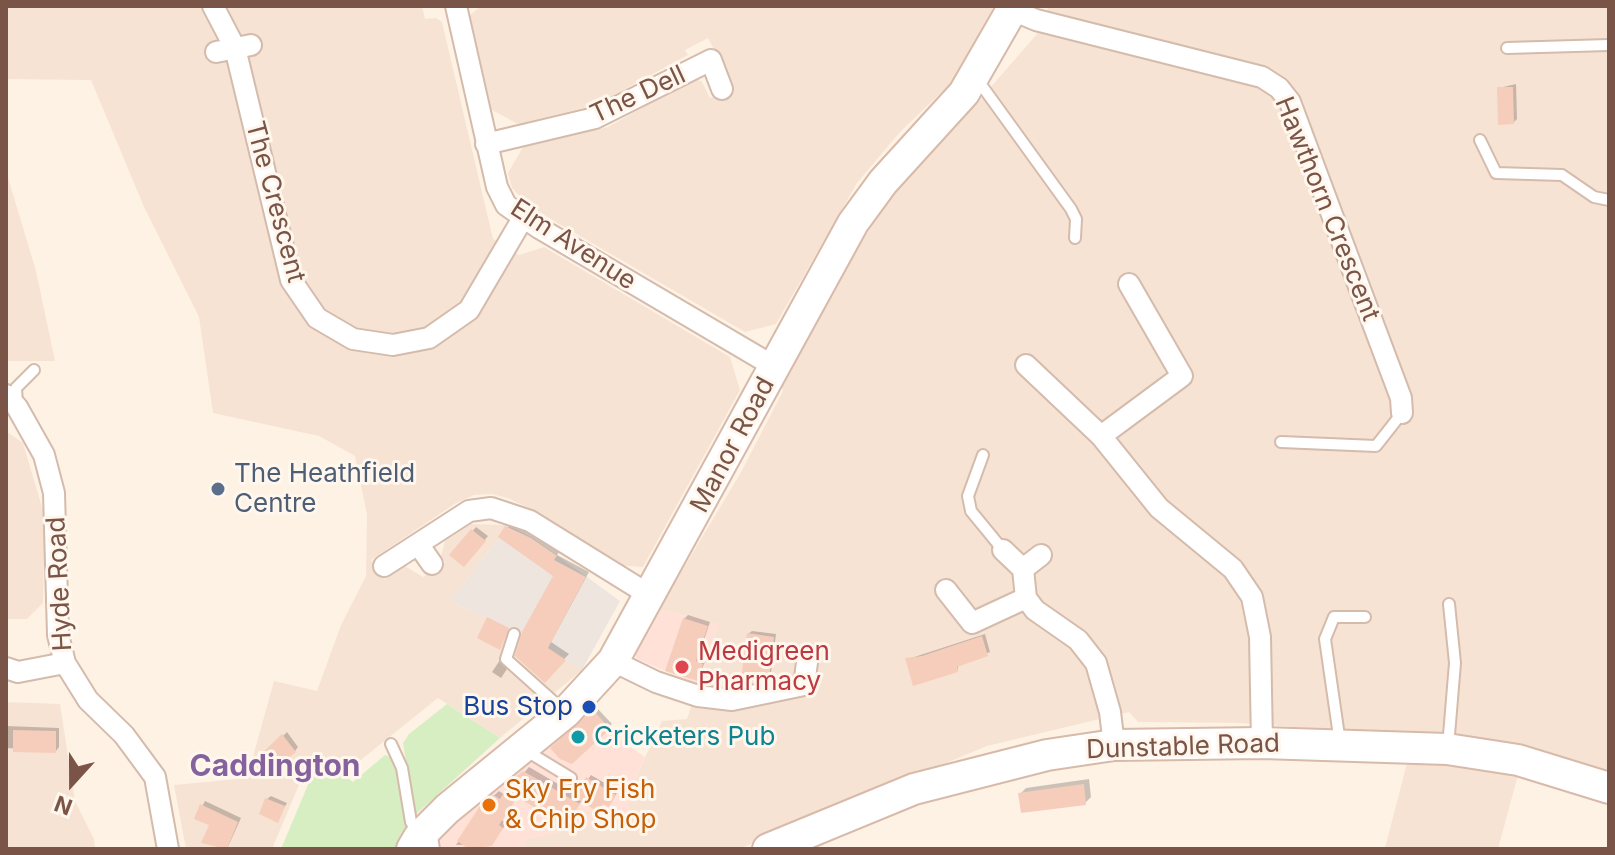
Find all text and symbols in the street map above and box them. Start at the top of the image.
street label: The Dell [586,59,690,131]
street label: Hawthorn Crescent [1268,93,1386,325]
street label: The Crescent [238,118,312,286]
street label: Elm Avenue [504,193,642,297]
street label: Manor Road [684,372,782,518]
place label: The Heathfield Centre [234,458,415,520]
marker: The Heathfield Centre [209,480,227,498]
street label: Hyde Road [41,516,79,652]
place label: Medigreen Pharmacy [698,636,830,698]
marker: Medigreen Pharmacy [673,658,691,676]
place label: Bus Stop [463,691,573,723]
marker: Bus Stop [580,698,598,716]
place label: Cricketers Pub [594,721,775,753]
marker: Cricketers Pub [569,728,587,746]
street label: Dunstable Road [1086,728,1280,766]
north arrow [32,743,112,823]
district label: Caddington [190,749,360,785]
place label: Sky Fry Fish & Chip Shop [505,774,657,836]
text: N [51,790,76,821]
marker: Sky Fry Fish & Chip Shop [480,796,498,814]

